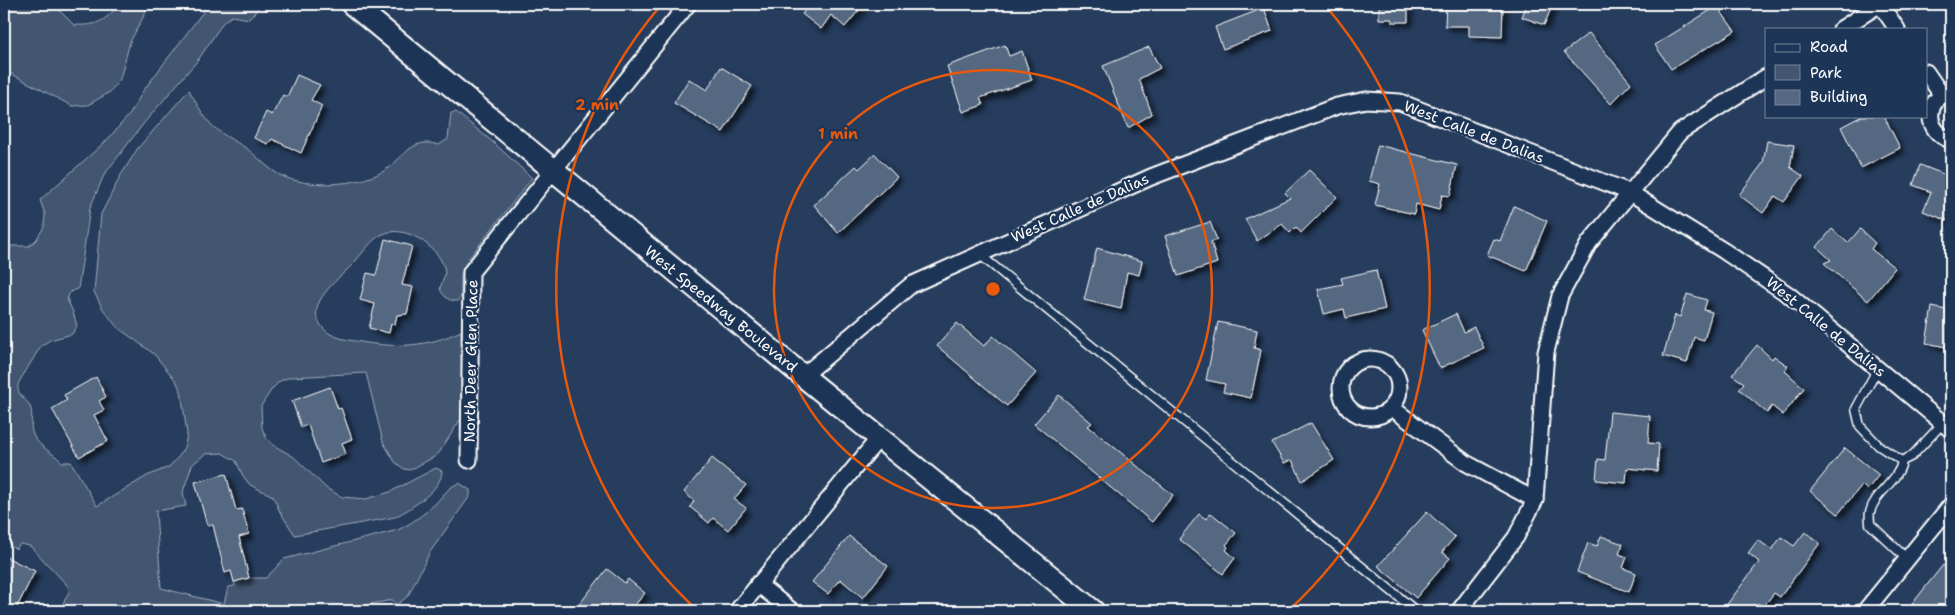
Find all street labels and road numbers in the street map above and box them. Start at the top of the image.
street label: West Calle de Dalias [1401,96,1547,168]
street label: West Calle de Dalias [1008,169,1152,247]
street label: West Speedway Boulevard [640,241,802,377]
street label: West Calle de Dalias [1762,272,1890,382]
street label: North Deer Glen Place [460,280,482,442]

